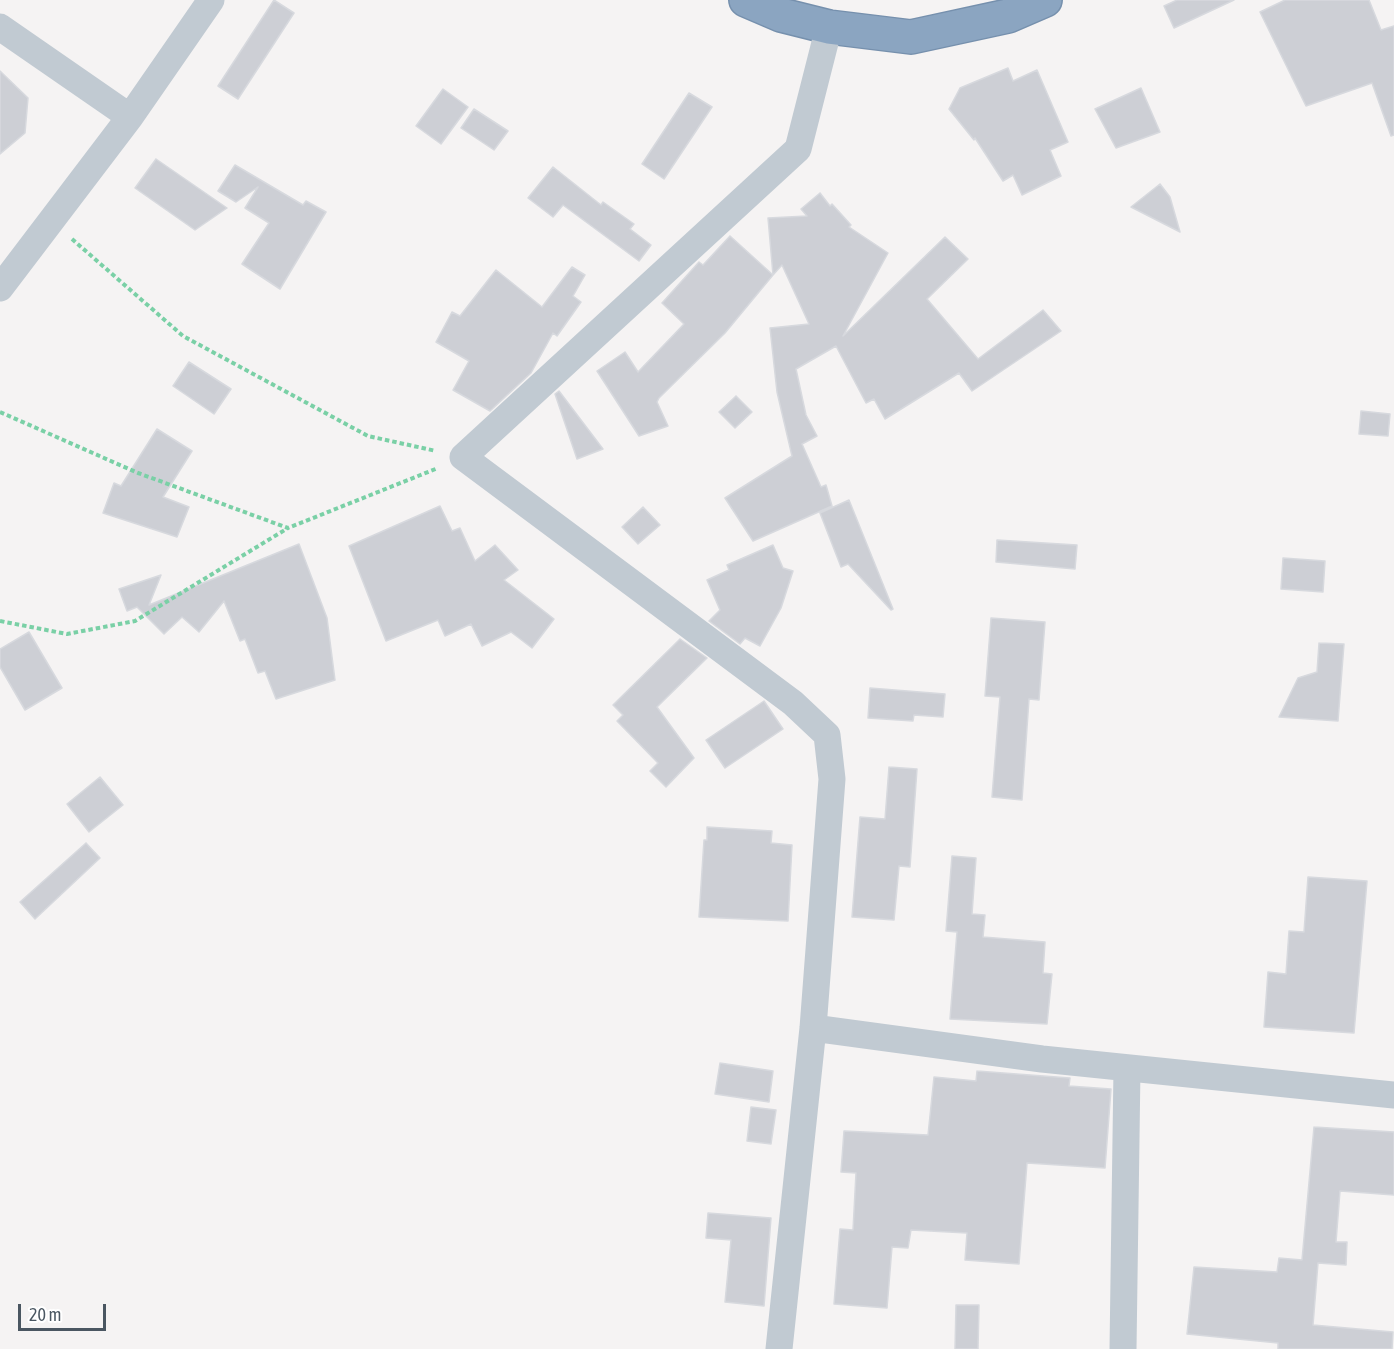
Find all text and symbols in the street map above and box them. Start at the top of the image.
scale bar [21,1292,110,1330]
text: 20 m [29,1304,61,1325]

